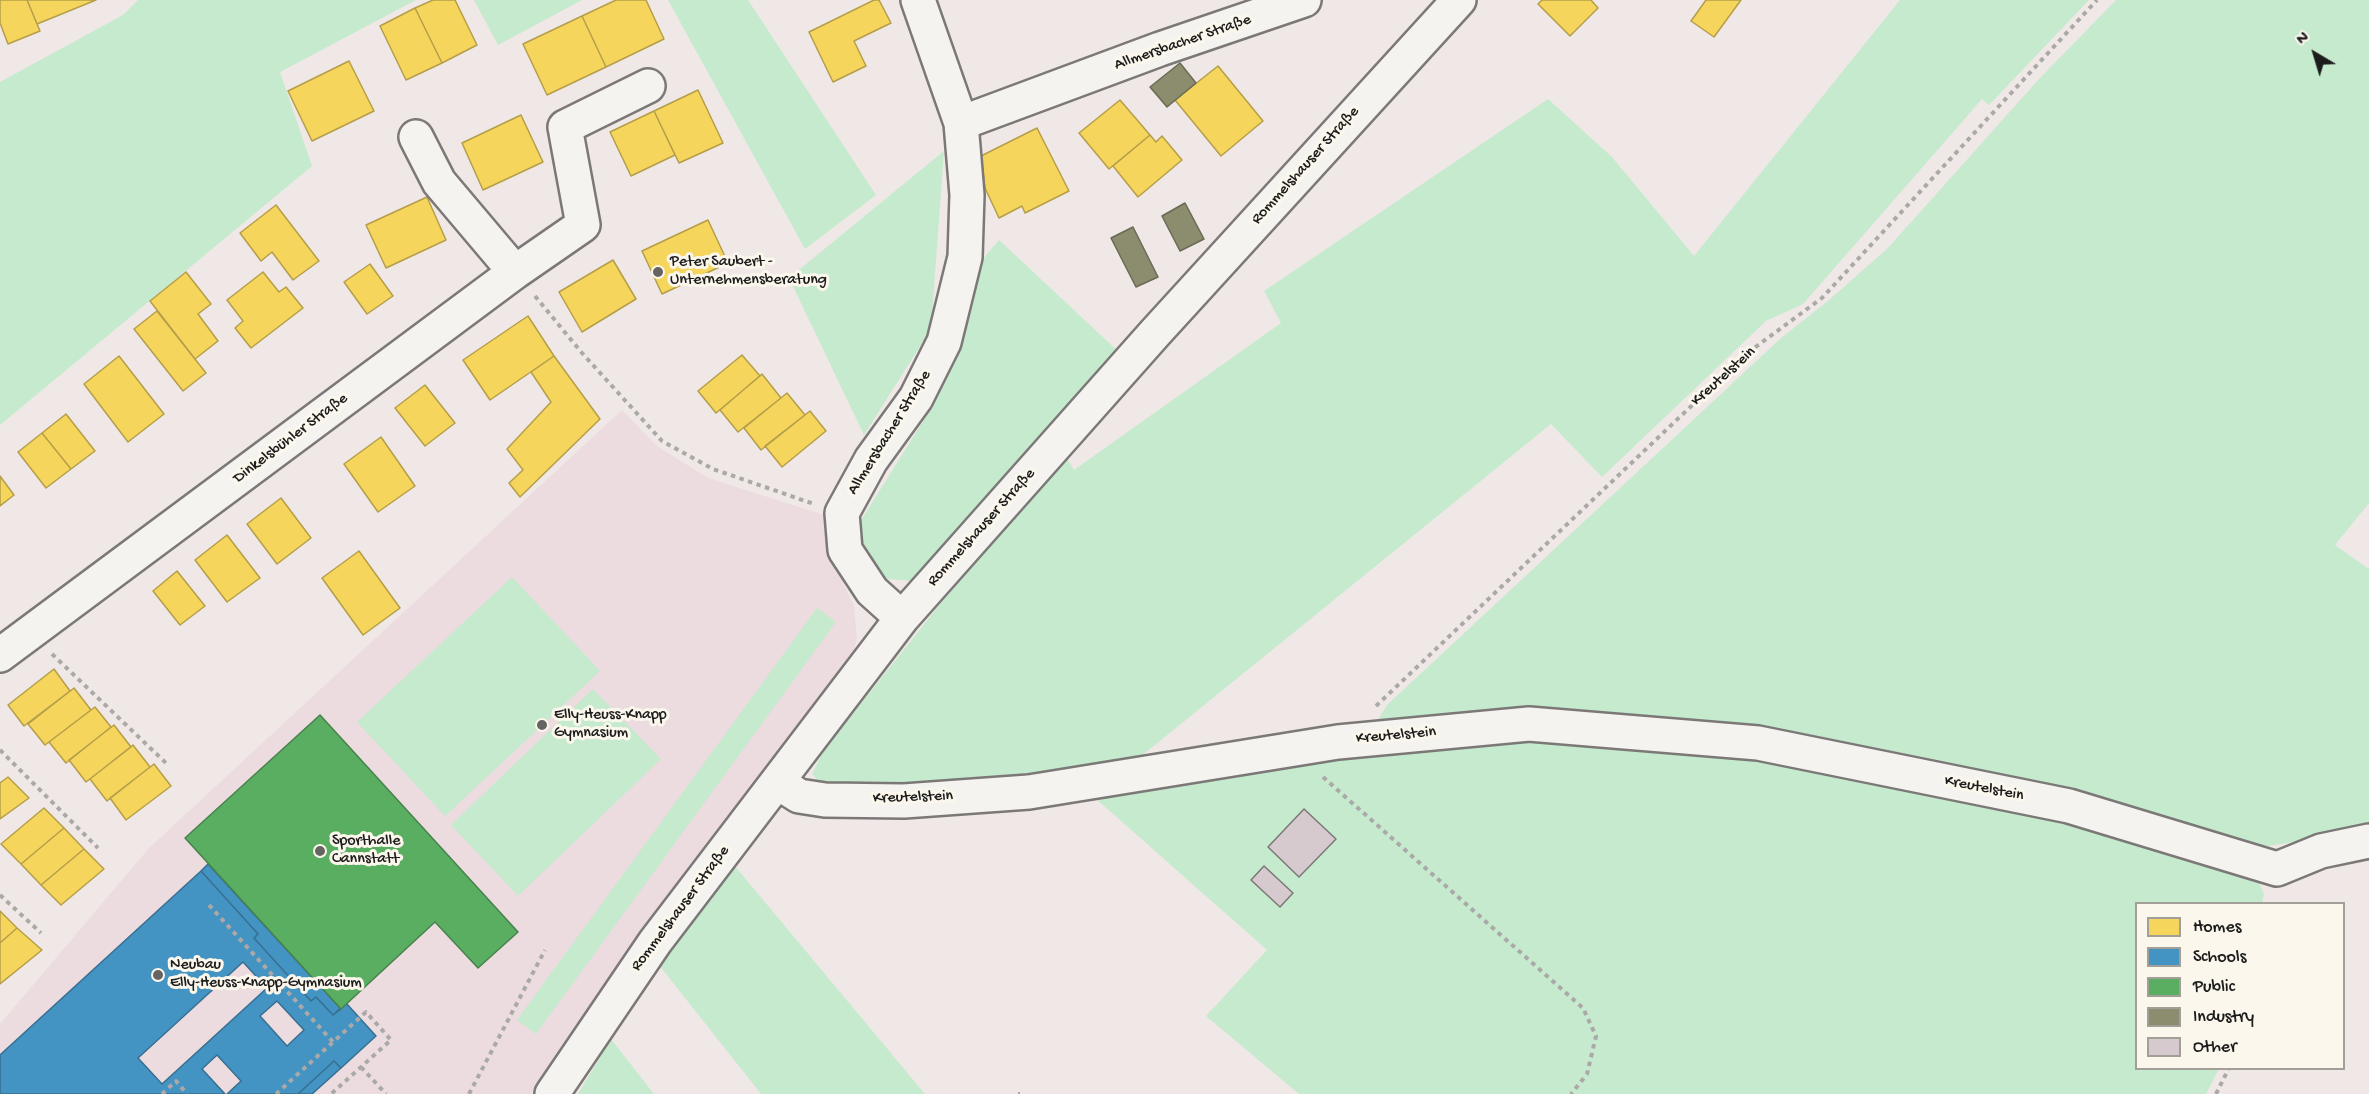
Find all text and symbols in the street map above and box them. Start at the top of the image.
street label: Allmersbacher Straße [1112,11,1254,75]
north arrow [2285,24,2345,84]
text: N [2294,29,2314,50]
street label: Rommelshauser Straße [1248,103,1364,229]
place label: Peter Saubert - Unternehmensberatung [670,253,827,291]
marker: Peter Saubert - Unternehmensberatung [651,265,665,279]
street label: Kreutelstein [1688,343,1760,411]
street label: Allmersbacher Straße [844,367,936,499]
street label: Dinkelsbühler Straße [230,390,352,488]
street label: Rommelshauser Straße [924,465,1040,591]
place label: Elly-Heuss-Knapp Gymnasium [554,706,667,744]
marker: Elly-Heuss-Knapp Gymnasium [535,718,549,732]
street label: Kreutelstein [1355,723,1437,749]
street label: Kreutelstein [1943,772,2025,806]
street label: Kreutelstein [873,787,953,809]
place label: Sporthalle Cannstatt [332,832,401,870]
street label: Rommelshauser Straße [628,842,734,976]
marker: Sporthalle Cannstatt [313,844,327,858]
legend [2135,902,2345,1070]
text: Homes [2193,917,2241,938]
text: Schools [2193,947,2246,968]
place label: Neubau Elly-Heuss-Knapp-Gymnasium [170,956,362,994]
marker: Neubau Elly-Heuss-Knapp-Gymnasium [151,968,165,982]
text: Public [2193,977,2235,998]
text: Industry [2193,1007,2254,1028]
text: Other [2193,1037,2237,1058]

